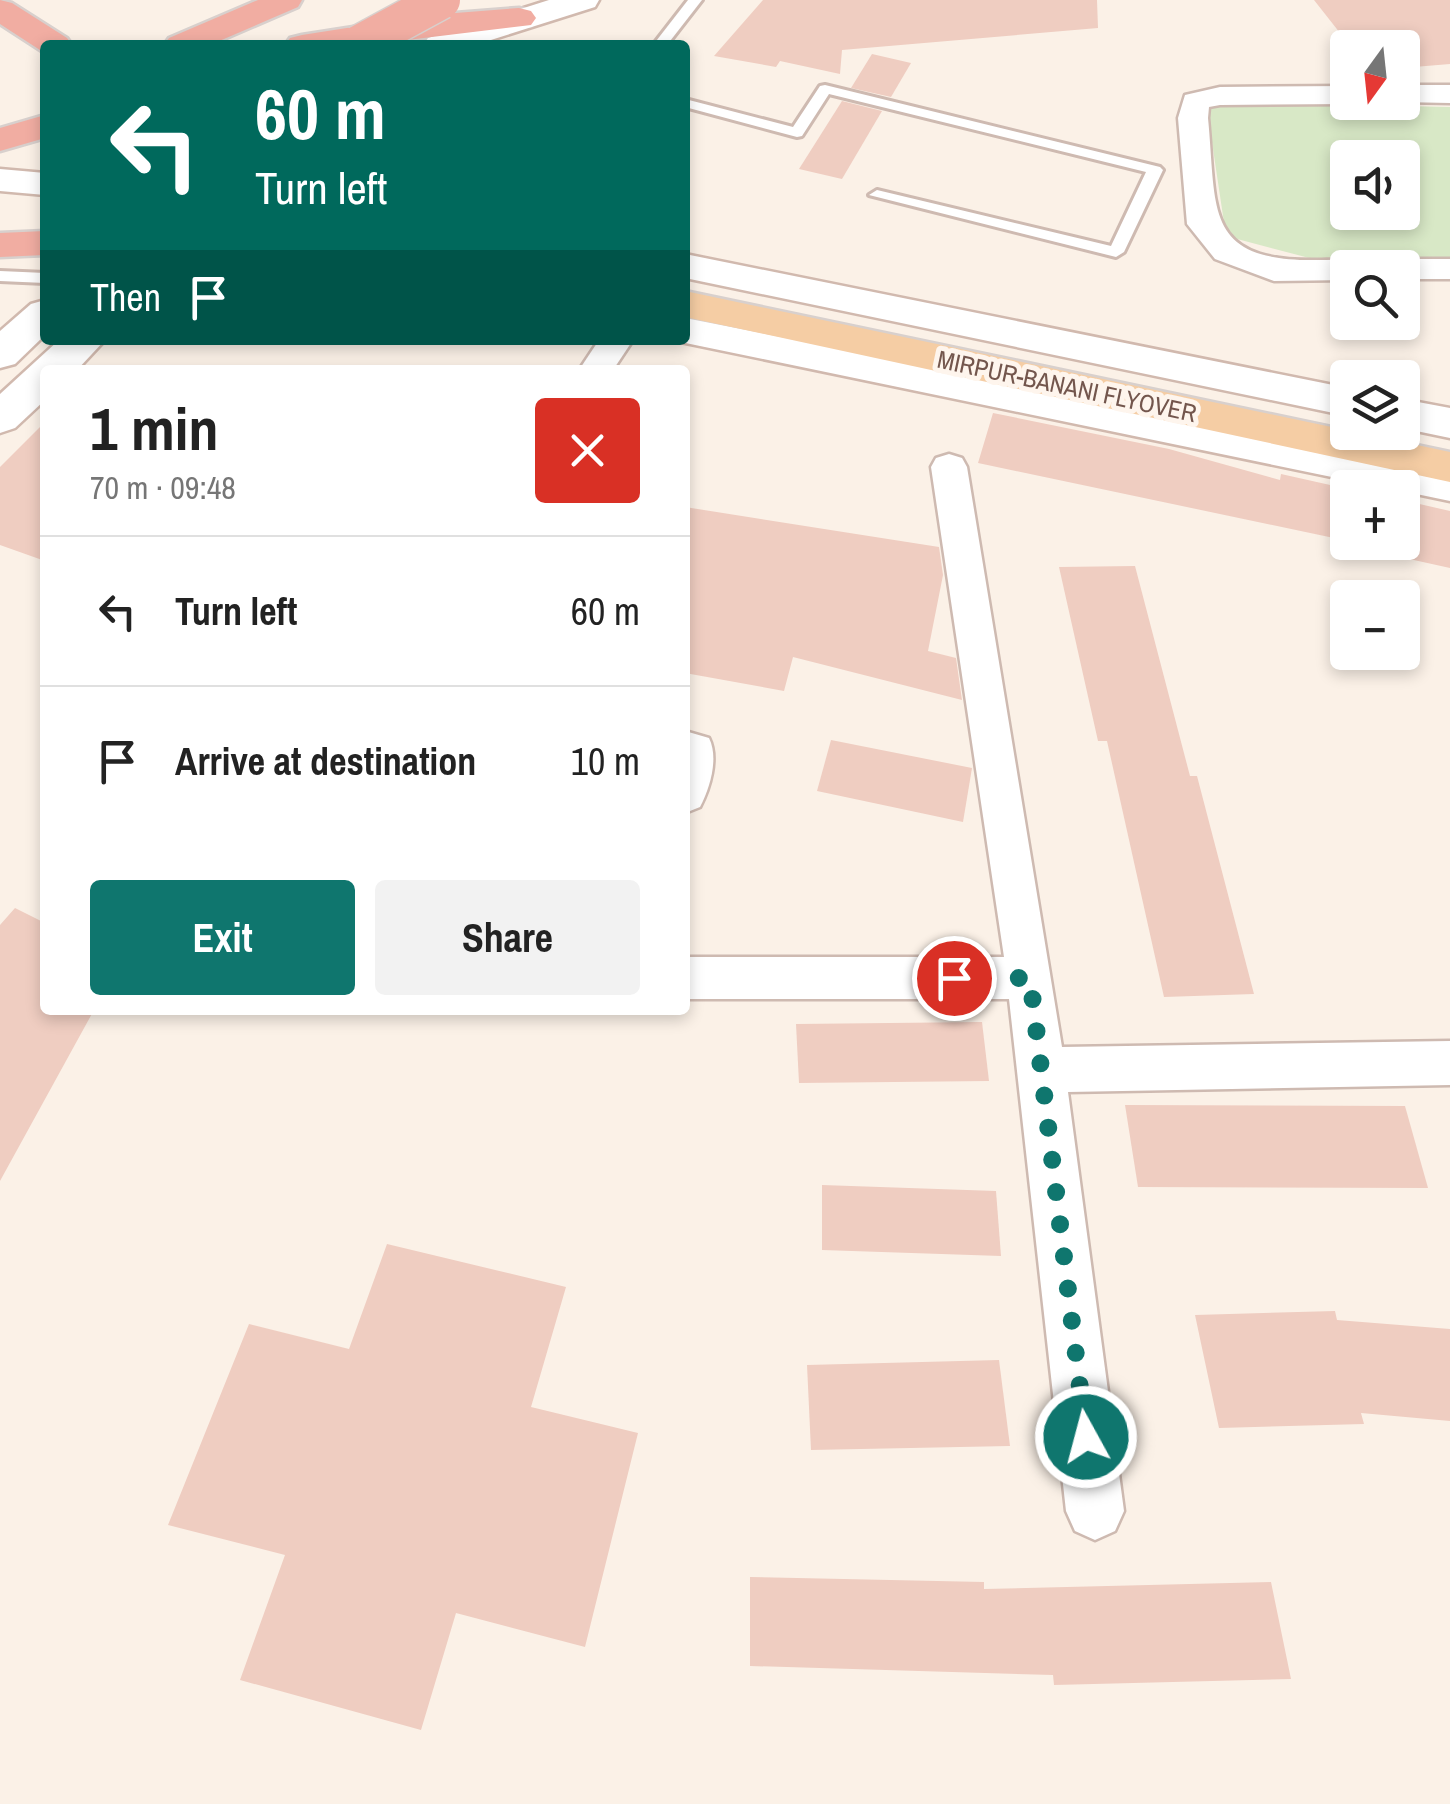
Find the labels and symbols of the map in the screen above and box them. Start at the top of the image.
north arrow [1330,30,1420,120]
street label: MIRPUR-BANANI FLYOVER [934,342,1200,430]
pin [912,936,997,1021]
position arrow [1034,1385,1138,1489]

